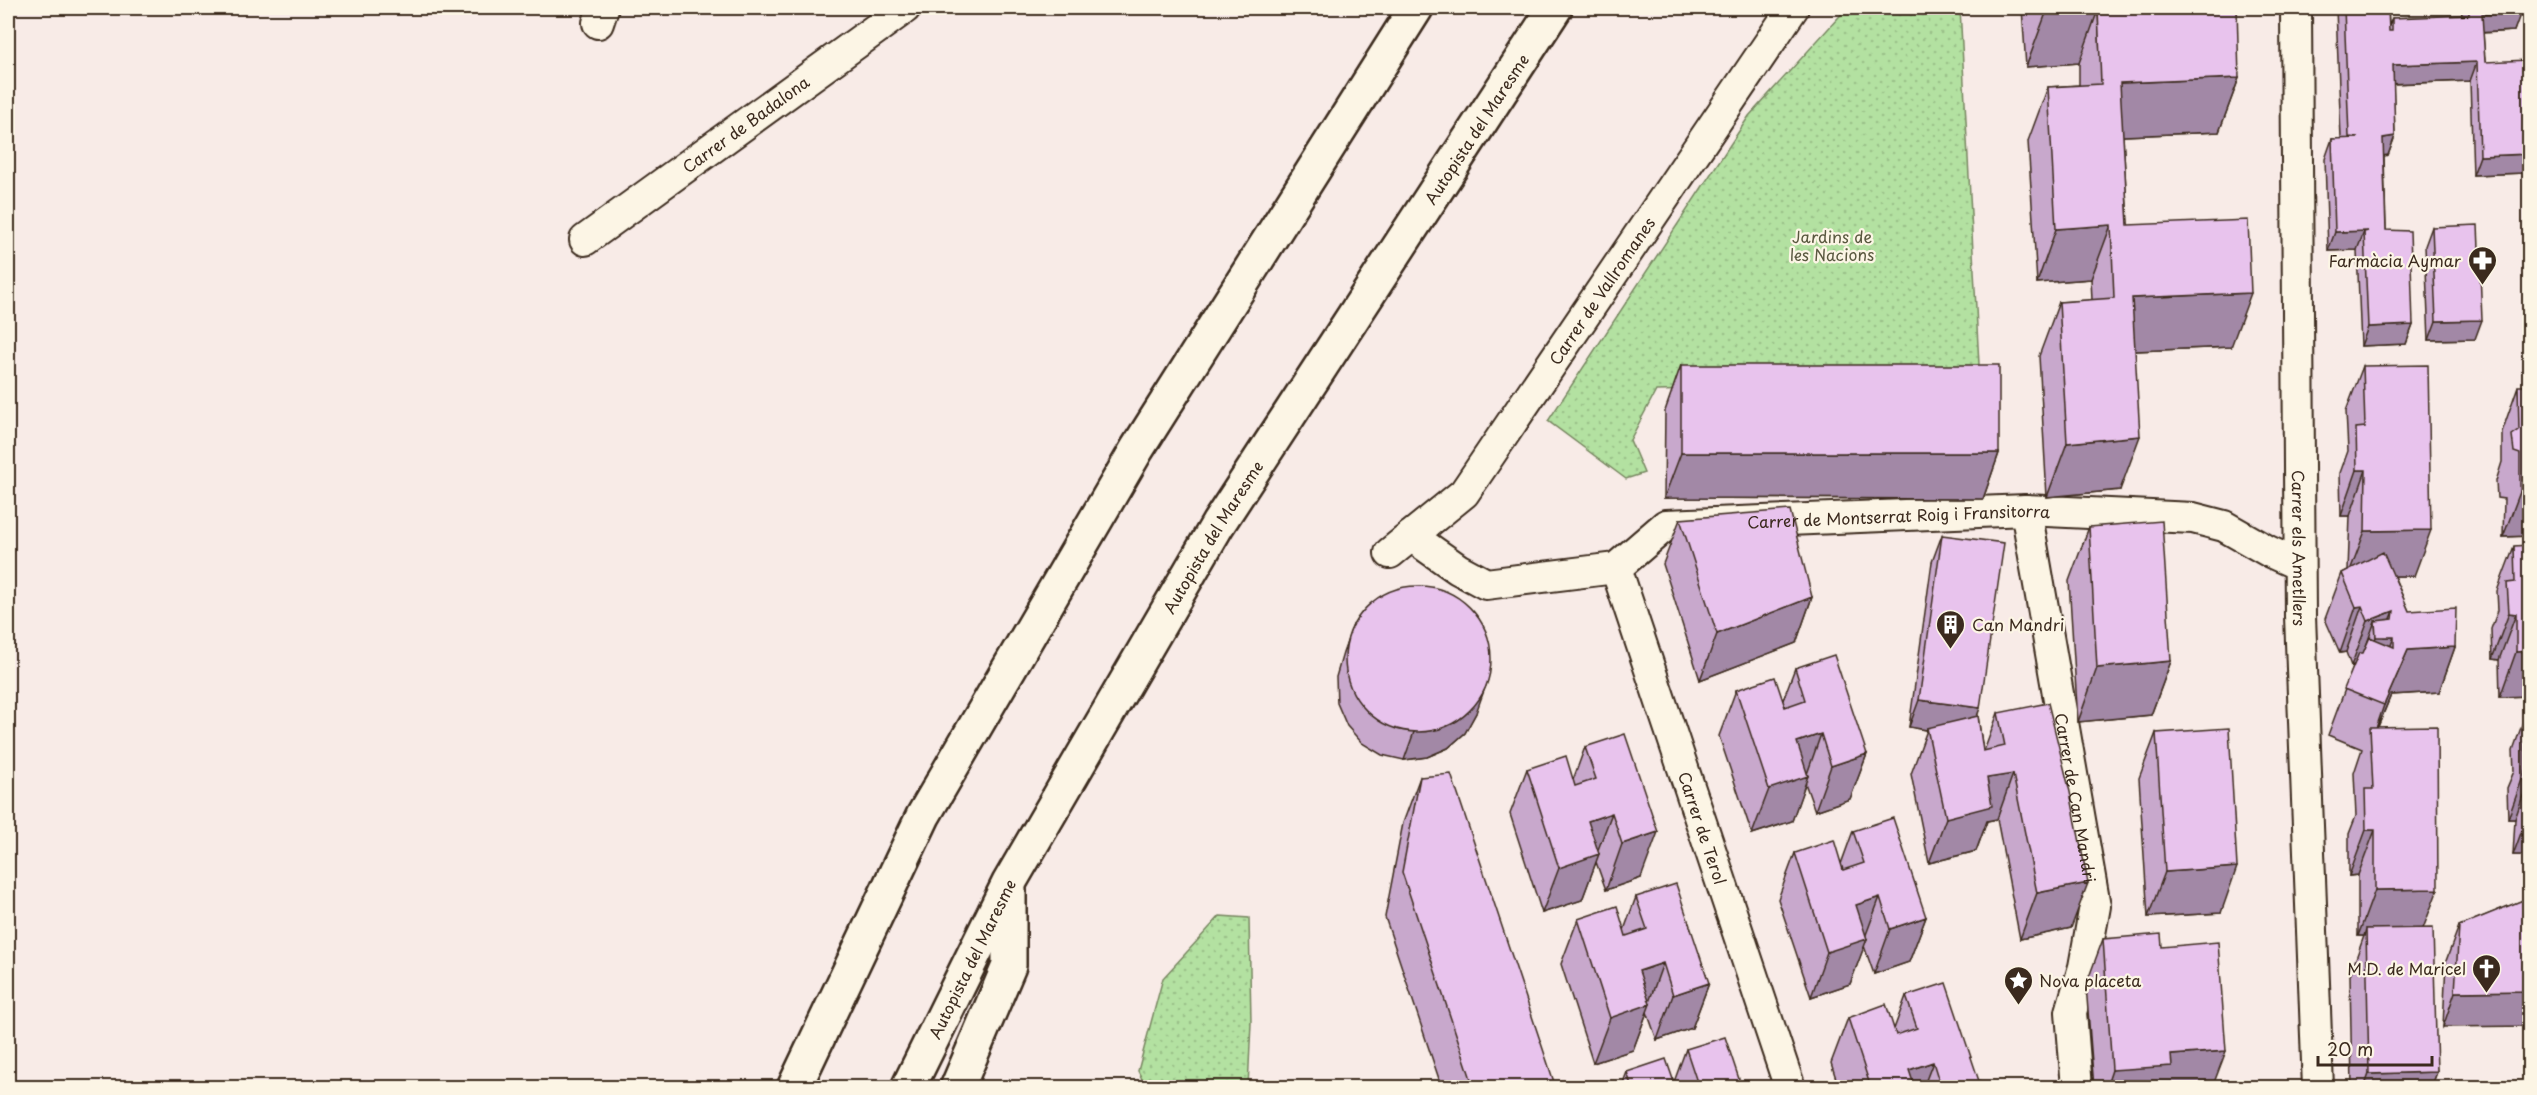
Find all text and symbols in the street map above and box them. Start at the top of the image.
street label: Autopista del Maresme [1418,49,1534,209]
street label: Carrer de Badalona [677,69,814,178]
street label: Carrer de Vallromanes [1543,212,1660,369]
park label: Jardins de les Nacions [1790,224,1874,266]
pharmacy icon: Farmàcia Aymar [2466,244,2498,286]
place label: Farmàcia Aymar [2328,248,2462,272]
street label: Autopista del Maresme [1157,456,1268,618]
street label: Carrer els Ametllers [2287,470,2312,626]
street label: Carrer de Montserrat Roig i Fransitorra [1747,498,2051,534]
building icon: Can Mandri [1935,608,1967,650]
place label: Can Mandri [1972,612,2064,636]
street label: Carrer de Can Mandri [2050,711,2103,884]
street label: Carrer de Terol [1673,768,1733,887]
street label: Autopista del Maresme [922,875,1021,1043]
church icon: M.D. de Maricel [2471,952,2503,994]
place label: M.D. de Maricel [2347,956,2466,980]
place icon: Nova placeta [2002,964,2034,1006]
place label: Nova placeta [2039,968,2141,992]
scale bar [2318,1029,2432,1067]
text: 20 m [2327,1035,2373,1062]

